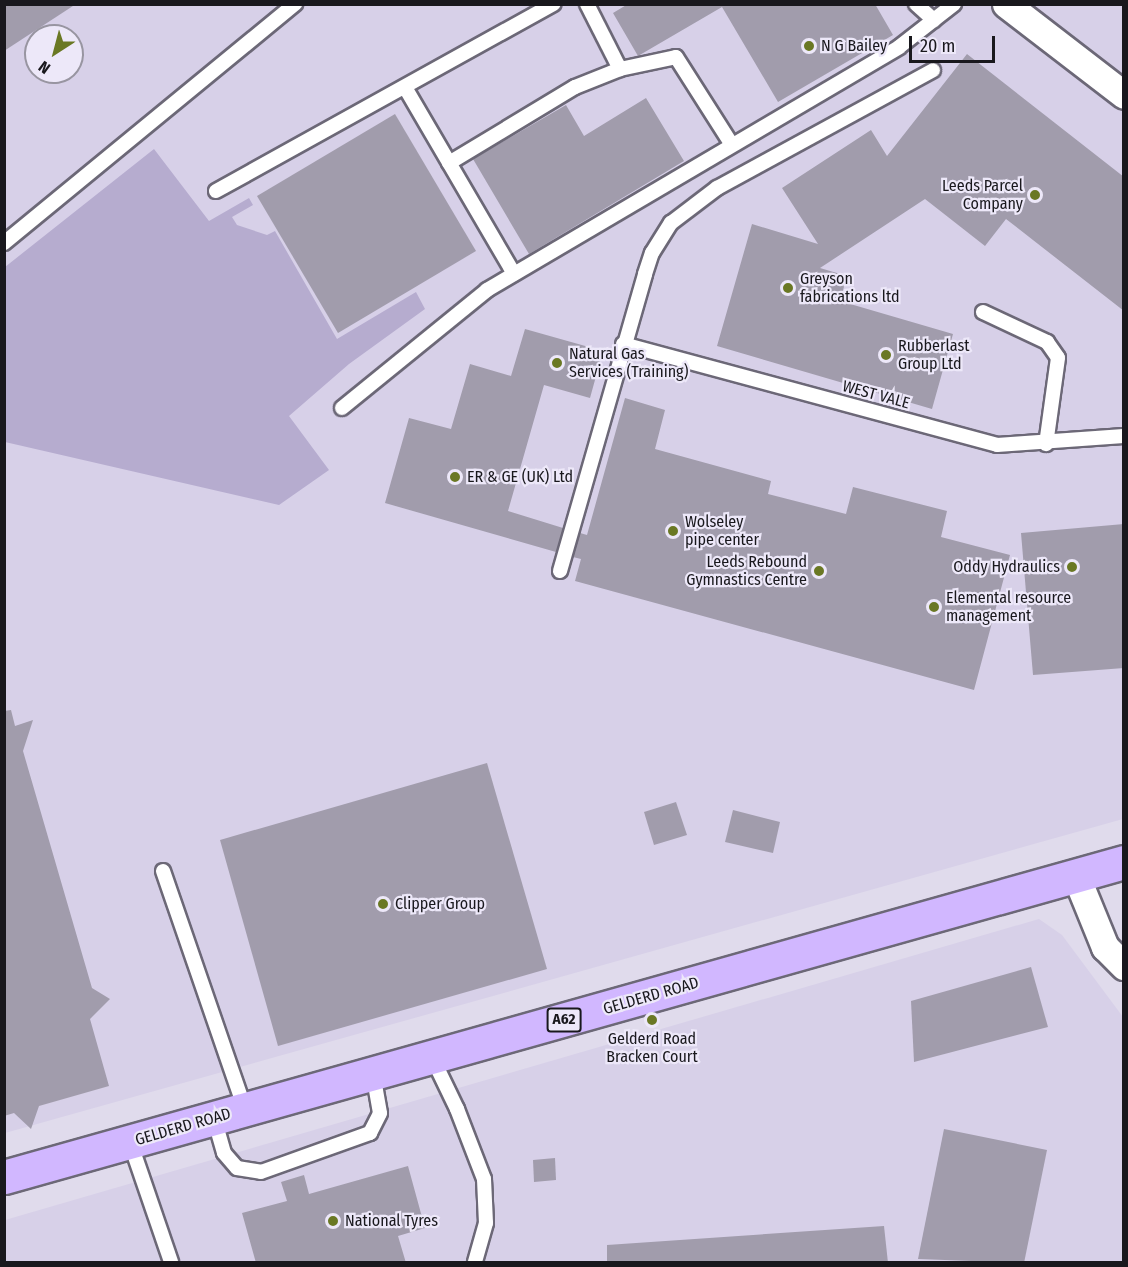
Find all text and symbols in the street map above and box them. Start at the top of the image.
north arrow [24,24,84,84]
scale bar [912,24,998,62]
text: 20 m [920,35,955,57]
place label: N G Bailey [821,36,887,56]
marker: N G Bailey [802,39,816,53]
text: N [35,57,54,78]
place label: Leeds Parcel Company [942,176,1023,214]
marker: Leeds Parcel Company [1028,188,1042,202]
place label: Greyson fabrications ltd [800,269,900,307]
marker: Greyson fabrications ltd [781,281,795,295]
place label: Rubberlast Group Ltd [898,336,970,374]
place label: Natural Gas Services (Training) [569,344,688,382]
marker: Rubberlast Group Ltd [879,348,893,362]
marker: Natural Gas Services (Training) [550,356,564,370]
street label: WEST VALE [840,377,912,413]
place label: ER & GE (UK) Ltd [467,467,573,487]
marker: ER & GE (UK) Ltd [448,470,462,484]
place label: Wolseley pipe center [685,512,759,550]
marker: Wolseley pipe center [666,524,680,538]
place label: Leeds Rebound Gymnastics Centre [686,552,807,590]
place label: Oddy Hydraulics [953,557,1060,577]
marker: Oddy Hydraulics [1065,560,1079,574]
marker: Leeds Rebound Gymnastics Centre [812,564,826,578]
place label: Elemental resource management [946,588,1071,626]
marker: Elemental resource management [927,600,941,614]
place label: Clipper Group [395,894,485,914]
marker: Clipper Group [376,897,390,911]
street label: GELDERD ROAD [601,973,701,1019]
road number: A62 [546,1008,582,1032]
marker: Gelderd Road Bracken Court [645,1013,659,1027]
place label: Gelderd Road Bracken Court [606,1029,698,1067]
street label: GELDERD ROAD [133,1104,233,1150]
place label: National Tyres [345,1211,438,1231]
marker: National Tyres [326,1214,340,1228]

